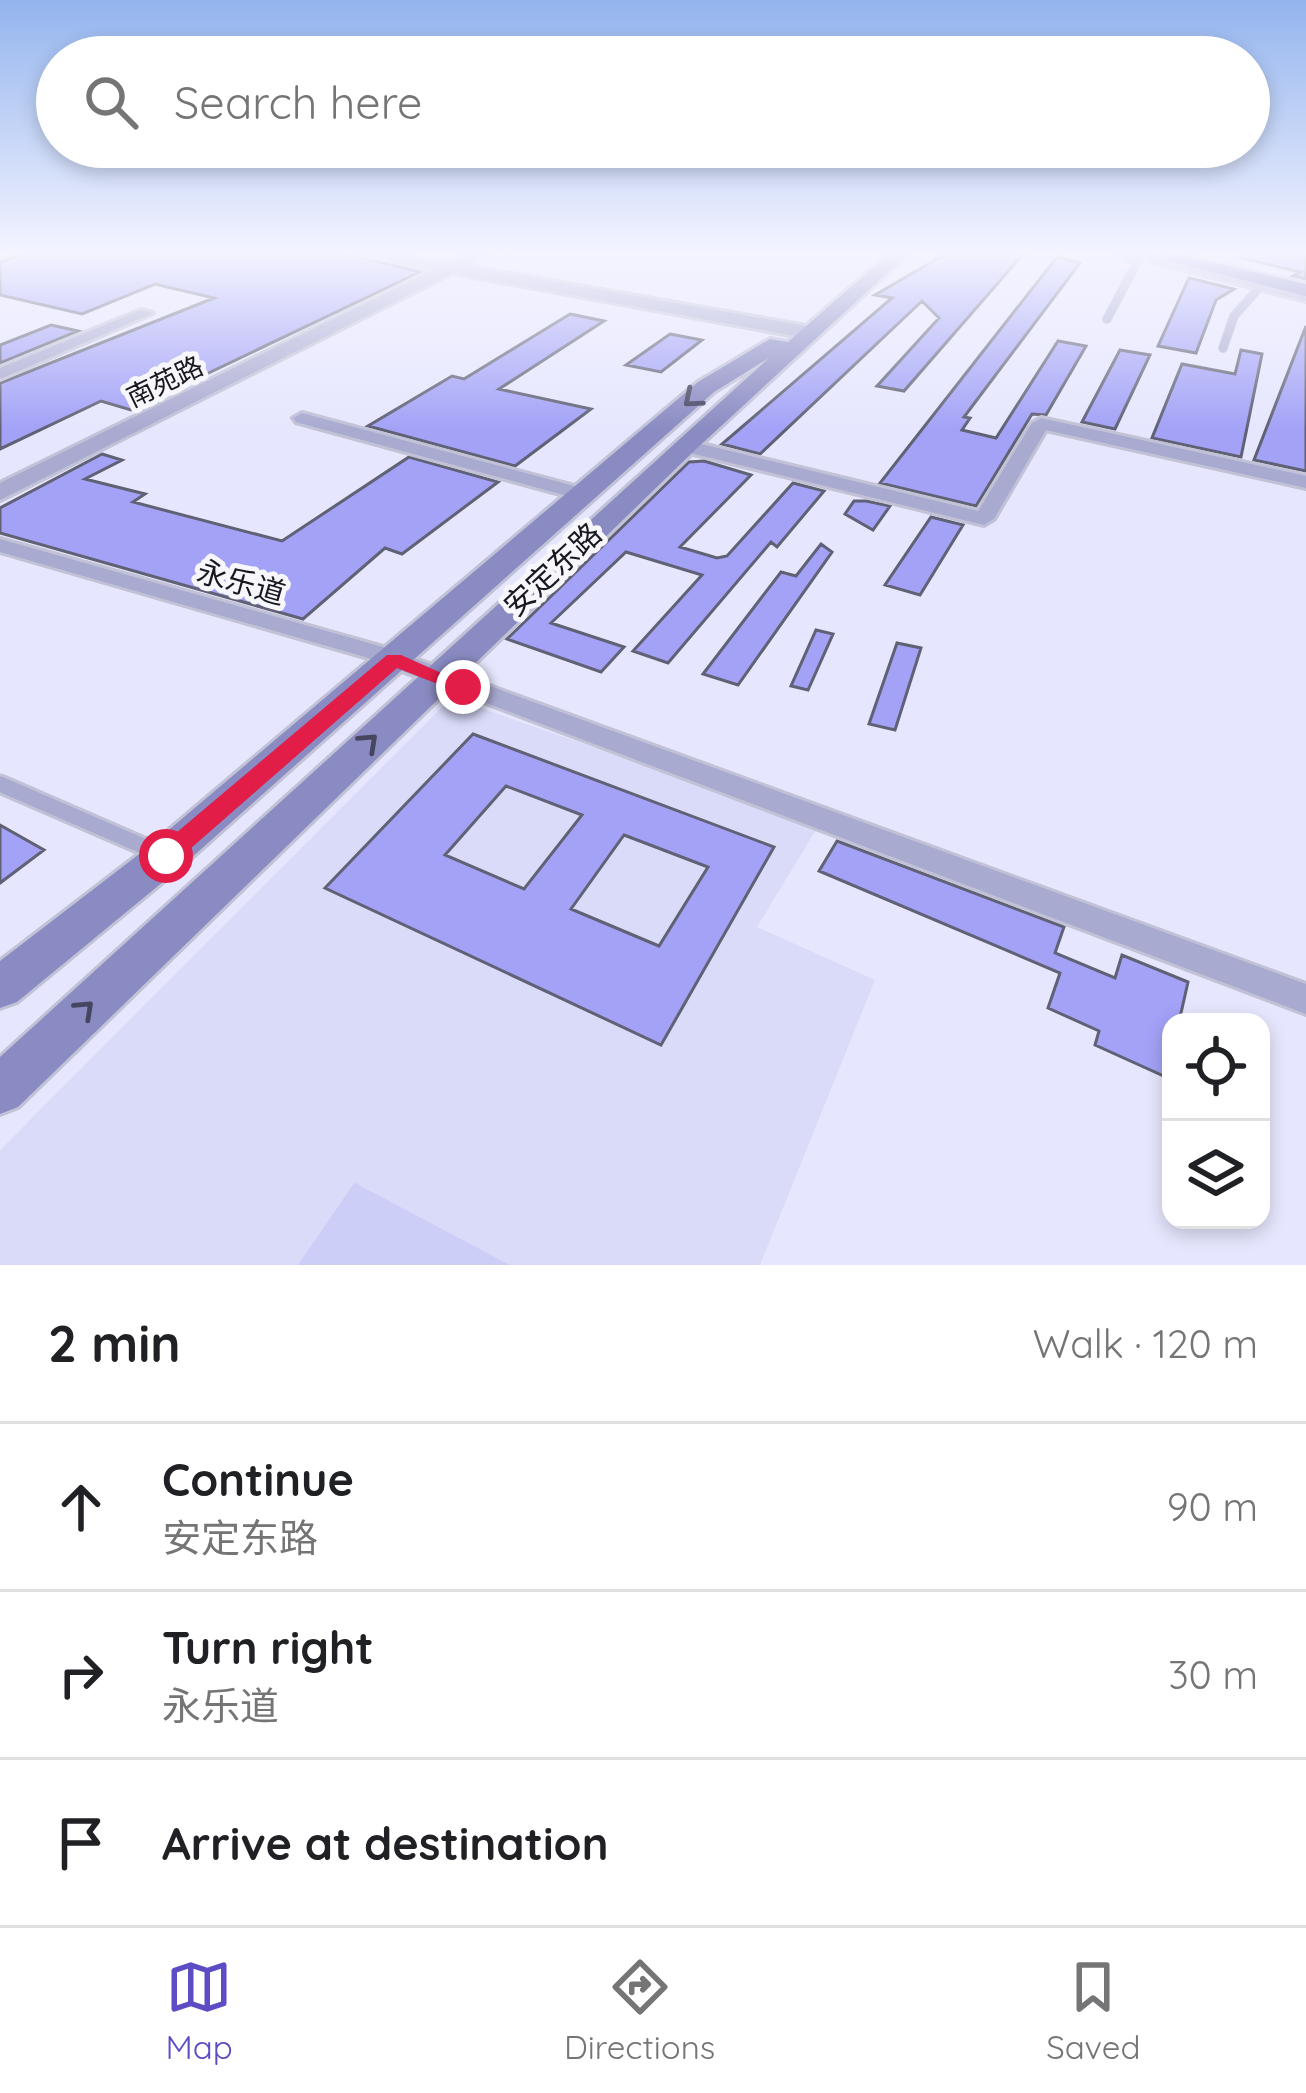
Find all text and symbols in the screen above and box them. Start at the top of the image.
search box [36,36,1270,168]
icon: search [78,69,144,135]
text: Search here [174,74,422,130]
street label: 南苑路 [121,348,208,414]
one-way arrow [684,385,706,407]
street label: 安定东路 [495,514,609,624]
street label: 永乐道 [193,551,290,613]
route end [436,660,490,714]
one-way arrow [356,735,377,756]
route start [139,829,193,883]
one-way arrow [71,1001,93,1023]
map controls [1162,1013,1270,1229]
button: locate [1162,1013,1270,1121]
button: layers [1162,1121,1270,1229]
text: 2 min [48,1311,181,1375]
text: Walk · 120 m [1033,1319,1258,1368]
text: Continue [162,1451,354,1507]
icon: ahead [48,1474,114,1540]
text: 90 m [1167,1482,1258,1531]
text: 安定东路 [162,1513,318,1562]
text: Turn right [162,1619,374,1675]
icon: right [48,1642,114,1708]
text: 30 m [1168,1650,1258,1699]
text: 永乐道 [162,1681,279,1730]
icon: arrive [48,1810,114,1876]
text: Arrive at destination [162,1815,608,1871]
tab: Map [166,1954,233,2067]
tab: Directions [564,1954,715,2067]
tab: Saved [1046,1954,1140,2067]

